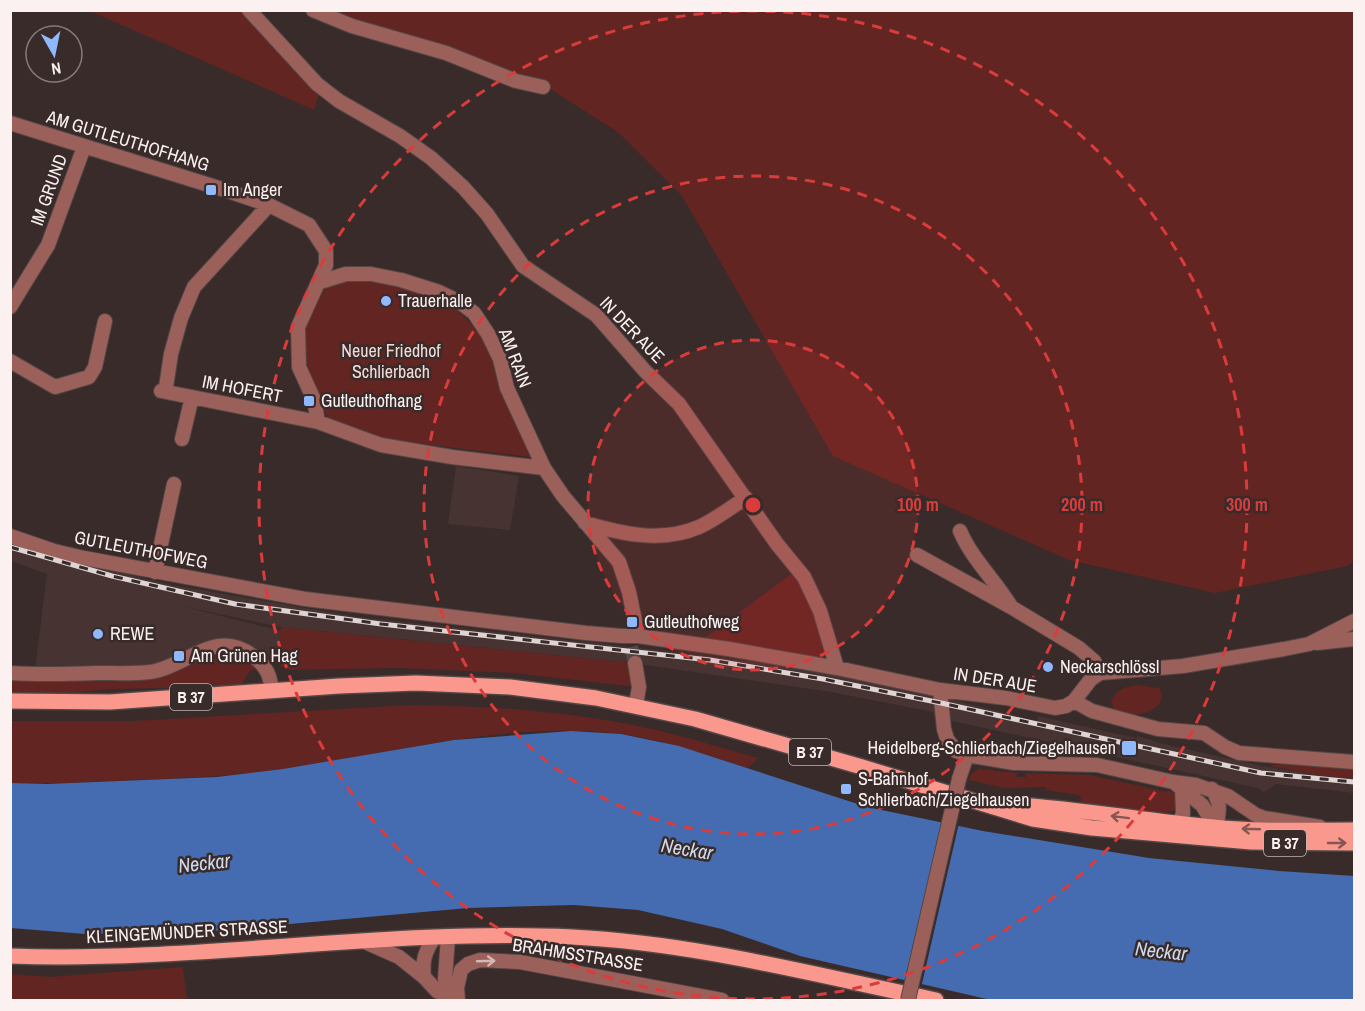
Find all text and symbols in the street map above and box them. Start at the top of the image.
north arrow [24,24,84,84]
text: N [50,57,63,80]
street label: AM GUTLEUTHOFHANG [43,104,213,177]
street label: IM GRUND [24,150,73,229]
place label: Im Anger [223,177,282,202]
marker: Im Anger [204,183,218,197]
place label: Trauerhalle [398,288,472,313]
street label: IN DER AUE [594,291,670,368]
marker: Trauerhalle [379,294,393,308]
street label: AM RAIN [492,324,538,391]
park label: Neuer Friedhof Schlierbach [341,338,442,384]
street label: IM HOFERT [200,369,284,409]
place label: Gutleuthofhang [321,388,423,413]
marker: Gutleuthofhang [302,394,316,408]
text: 100 m [897,492,939,517]
text: 200 m [1061,492,1103,517]
text: 300 m [1226,492,1268,517]
centre of rings [743,495,763,515]
street label: GUTLEUTHOFWEG [72,524,210,575]
place label: Gutleuthofweg [644,609,740,634]
marker: Gutleuthofweg [625,615,639,629]
place label: REWE [110,621,154,646]
marker: REWE [91,627,105,641]
place label: Am Grünen Hag [190,643,298,668]
marker: Am Grünen Hag [172,649,186,663]
place label: Neckarschlössl [1060,654,1159,679]
marker: Neckarschlössl [1041,660,1055,674]
street label: IN DER AUE [952,661,1038,698]
road number: B 37 [170,684,212,710]
place label: Heidelberg-Schlierbach/Ziegelhausen [867,735,1116,760]
road number: B 37 [789,739,831,765]
marker: Heidelberg-Schlierbach/Ziegelhausen [1120,739,1138,757]
place label: S-Bahnhof Schlierbach/Ziegelhausen [858,766,1030,812]
marker: S-Bahnhof Schlierbach/Ziegelhausen [839,782,853,796]
one-way arrow [1111,811,1131,822]
one-way arrow [1241,824,1261,835]
road number: B 37 [1264,830,1306,856]
water label: Neckar [659,831,715,866]
one-way arrow [1327,837,1347,849]
water label: Neckar [177,846,232,879]
street label: KLEINGEMÜNDER STRASSE [86,914,288,949]
street label: BRAHMSSTRASSE [511,932,645,977]
water label: Neckar [1134,934,1189,967]
one-way arrow [475,955,495,966]

